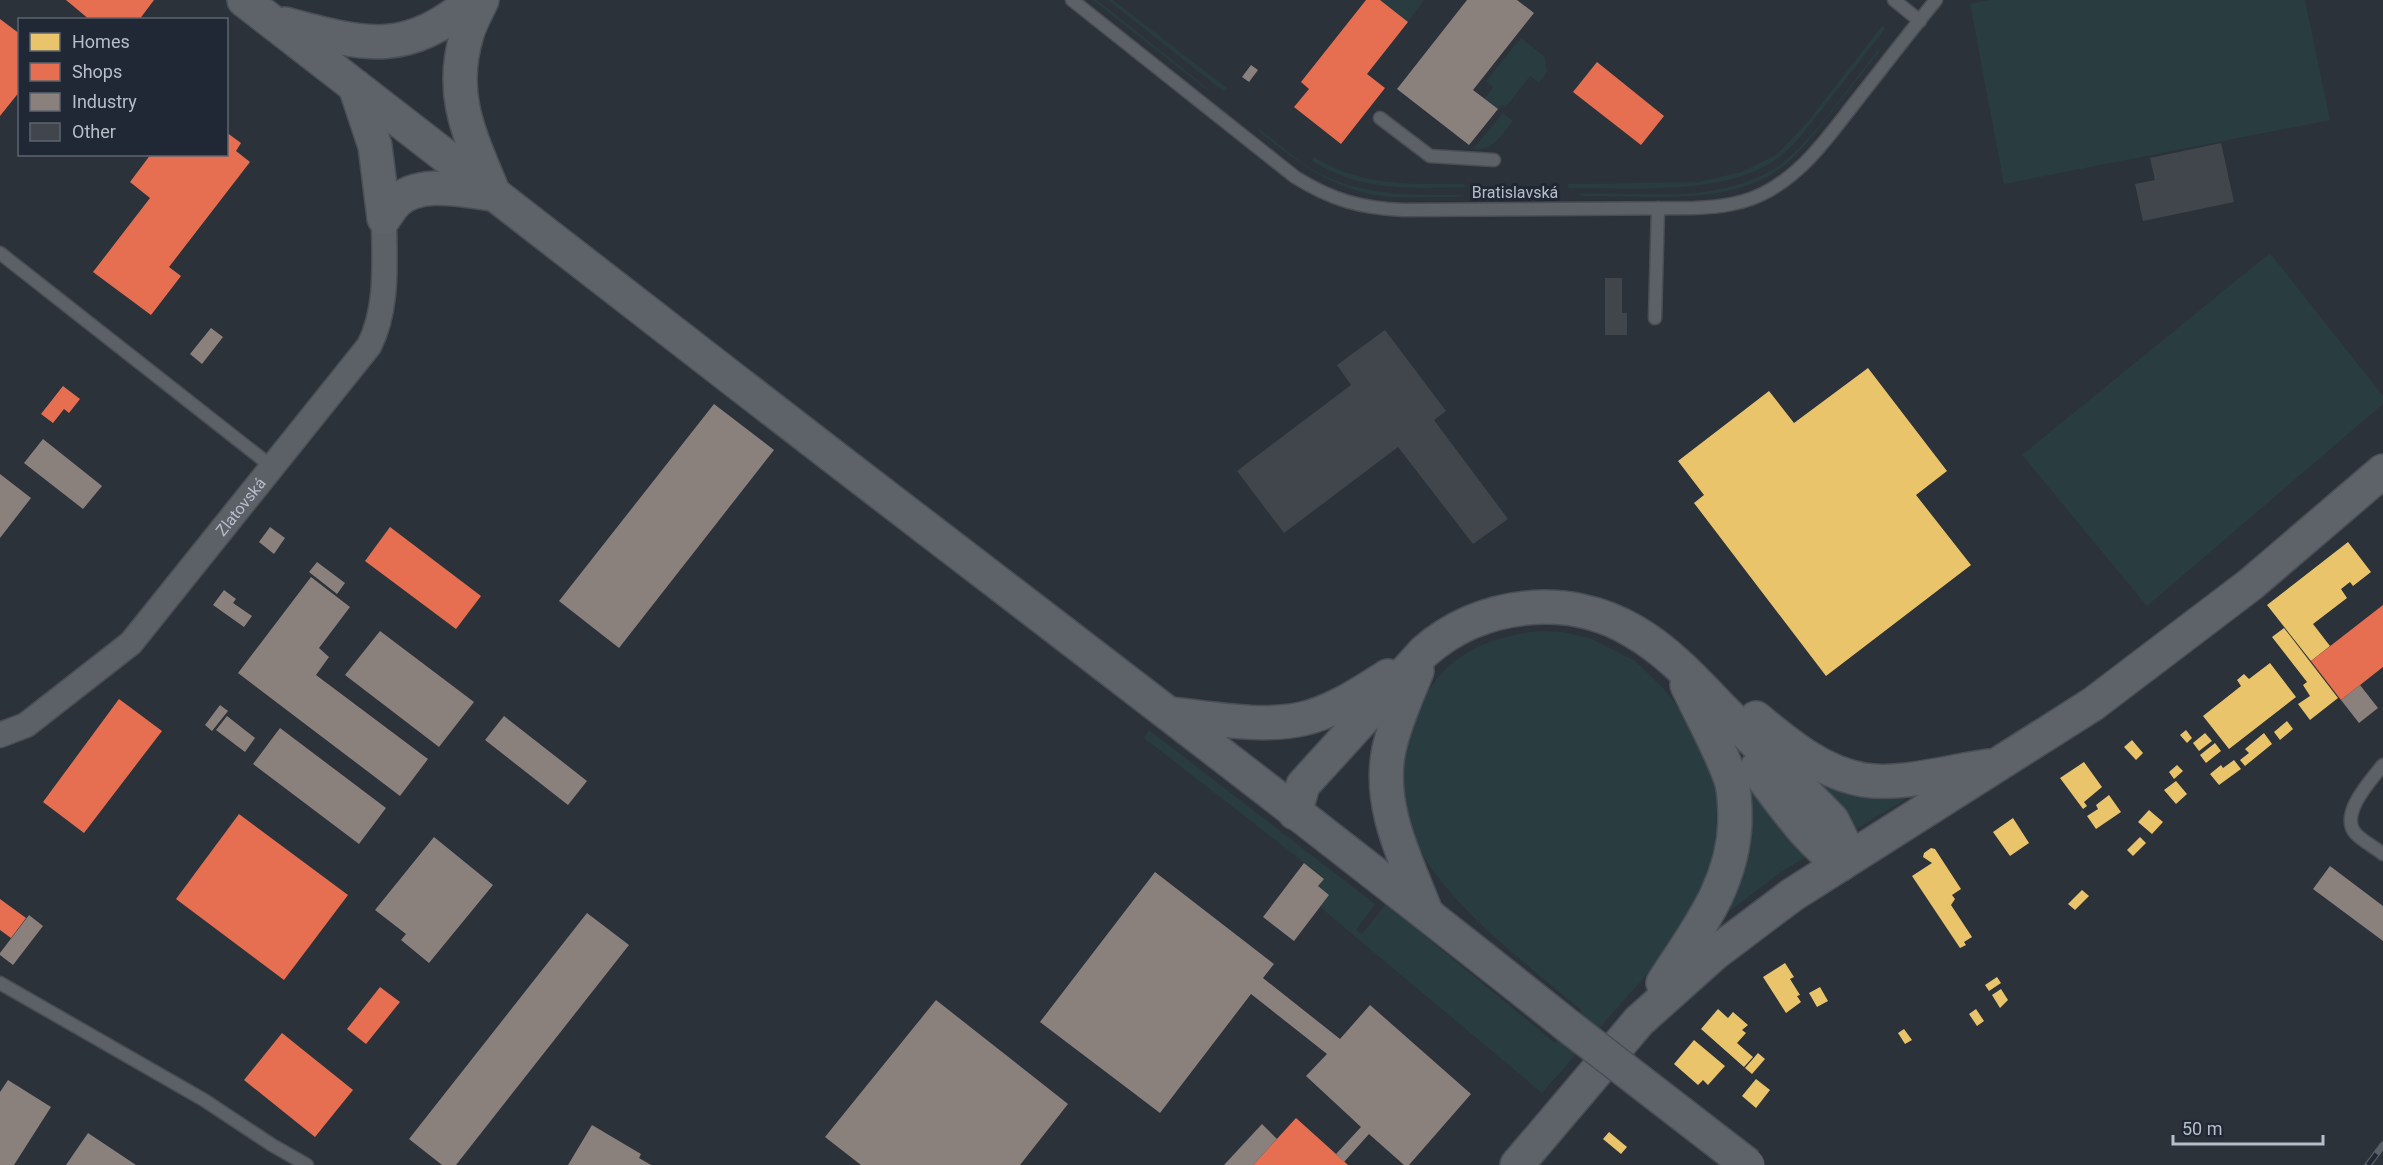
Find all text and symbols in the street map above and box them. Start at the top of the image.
legend [18,18,228,156]
text: Homes [72,31,130,52]
text: Shops [72,61,122,82]
text: Industry [72,91,137,112]
text: Other [72,121,116,142]
street label: Bratislavská [1472,183,1558,202]
street label: Zlatovská [212,474,270,540]
scale bar [2173,1108,2323,1146]
text: 50 m [2182,1118,2222,1139]

